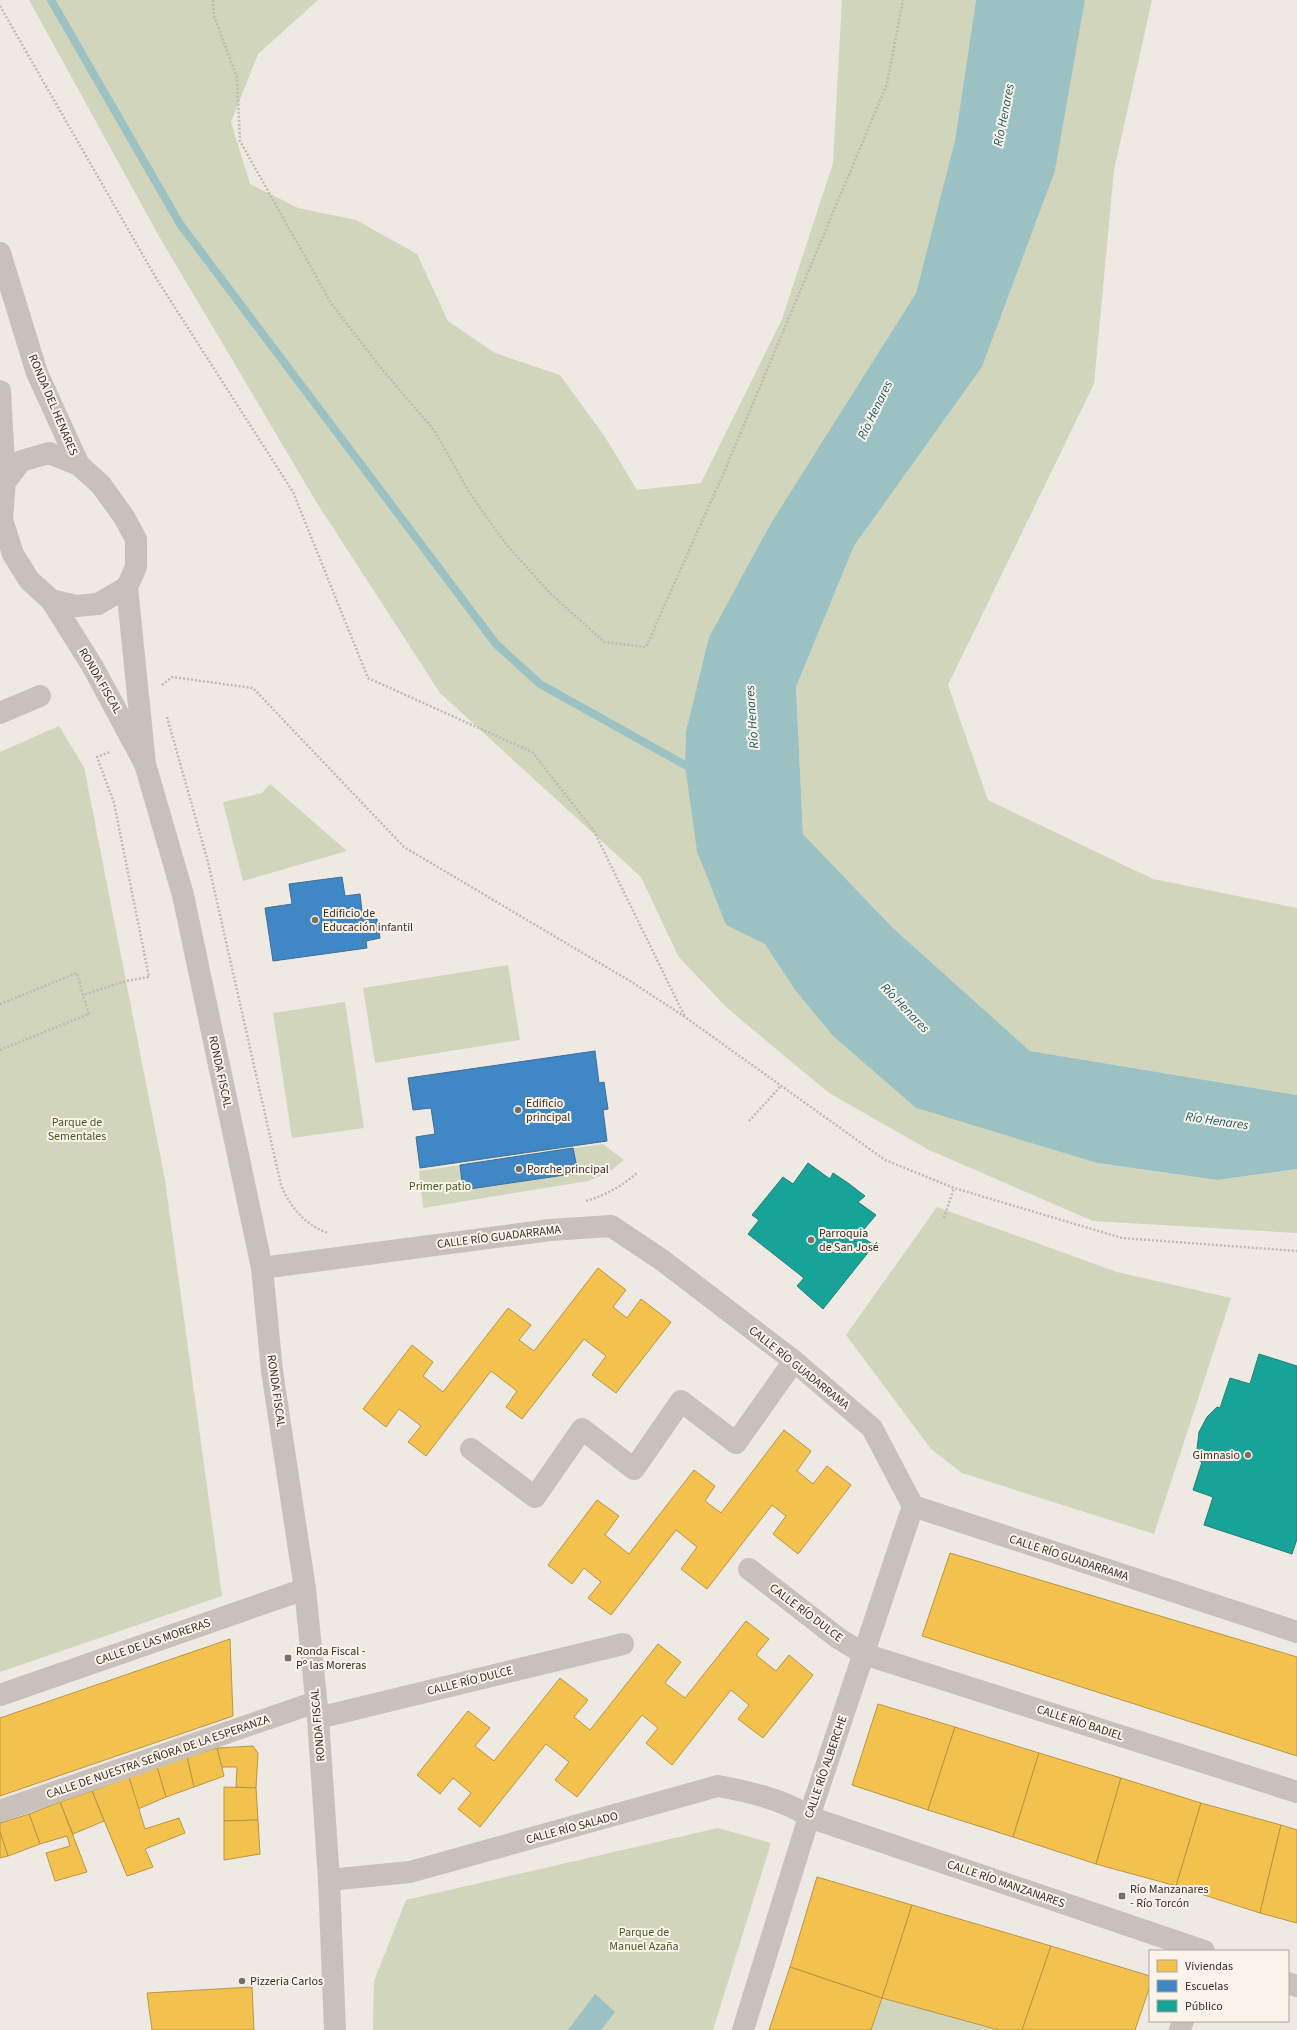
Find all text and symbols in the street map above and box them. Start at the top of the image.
water label: Río Henares [989,82,1019,148]
street label: RONDA DEL HENARES [24,352,82,458]
water label: Río Henares [853,378,897,442]
street label: RONDA FISCAL [74,645,126,717]
water label: Río Henares [741,685,763,749]
place label: Edificio de Educación infantil [323,905,413,936]
marker: Edificio de Educación infantil [310,915,320,925]
water label: Río Henares [876,979,934,1037]
street label: RONDA FISCAL [204,1034,236,1110]
place label: Edificio principal [526,1095,570,1126]
marker: Edificio principal [513,1105,523,1115]
water label: Río Henares [1184,1108,1250,1134]
park label: Parque de Sementales [48,1114,106,1145]
place label: Porche principal [527,1161,609,1178]
marker: Porche principal [514,1164,524,1174]
park label: Primer patio [409,1178,471,1195]
street label: CALLE RÍO GUADARRAMA [436,1221,562,1253]
place label: Parroquia de San José [819,1225,879,1256]
marker: Parroquia de San José [806,1235,816,1245]
street label: CALLE RÍO GUADARRAMA [745,1322,853,1414]
street label: RONDA FISCAL [262,1353,290,1429]
place label: Gimnasio [1193,1447,1240,1464]
marker: Gimnasio [1243,1450,1253,1460]
street label: CALLE RÍO GUADARRAMA [1007,1531,1131,1586]
street label: CALLE RÍO DULCE [766,1580,846,1646]
street label: CALLE DE LAS MORERAS [93,1614,213,1670]
place label: Ronda Fiscal - Pº las Moreras [296,1643,366,1674]
marker: Ronda Fiscal - Pº las Moreras [283,1653,293,1663]
street label: CALLE RÍO DULCE [425,1662,515,1700]
street label: RONDA FISCAL [306,1688,330,1762]
street label: CALLE RÍO BADIEL [1034,1701,1126,1745]
street label: CALLE DE NUESTRA SEÑORA DE LA ESPERANZA [44,1711,272,1803]
street label: CALLE RÍO ALBERCHE [800,1713,852,1821]
street label: CALLE RÍO SALADO [524,1808,620,1848]
street label: CALLE RÍO MANZANARES [945,1856,1067,1912]
place label: Río Manzanares - Río Torcón [1130,1881,1209,1912]
marker: Río Manzanares - Río Torcón [1117,1891,1127,1901]
park label: Parque de Manuel Azaña [609,1924,679,1955]
legend [1149,1950,1289,2022]
text: Viviendas [1185,1958,1233,1975]
place label: Pizzeria Carlos [250,1973,323,1990]
marker: Pizzeria Carlos [237,1976,247,1986]
text: Escuelas [1185,1978,1228,1995]
text: Público [1185,1998,1223,2015]

